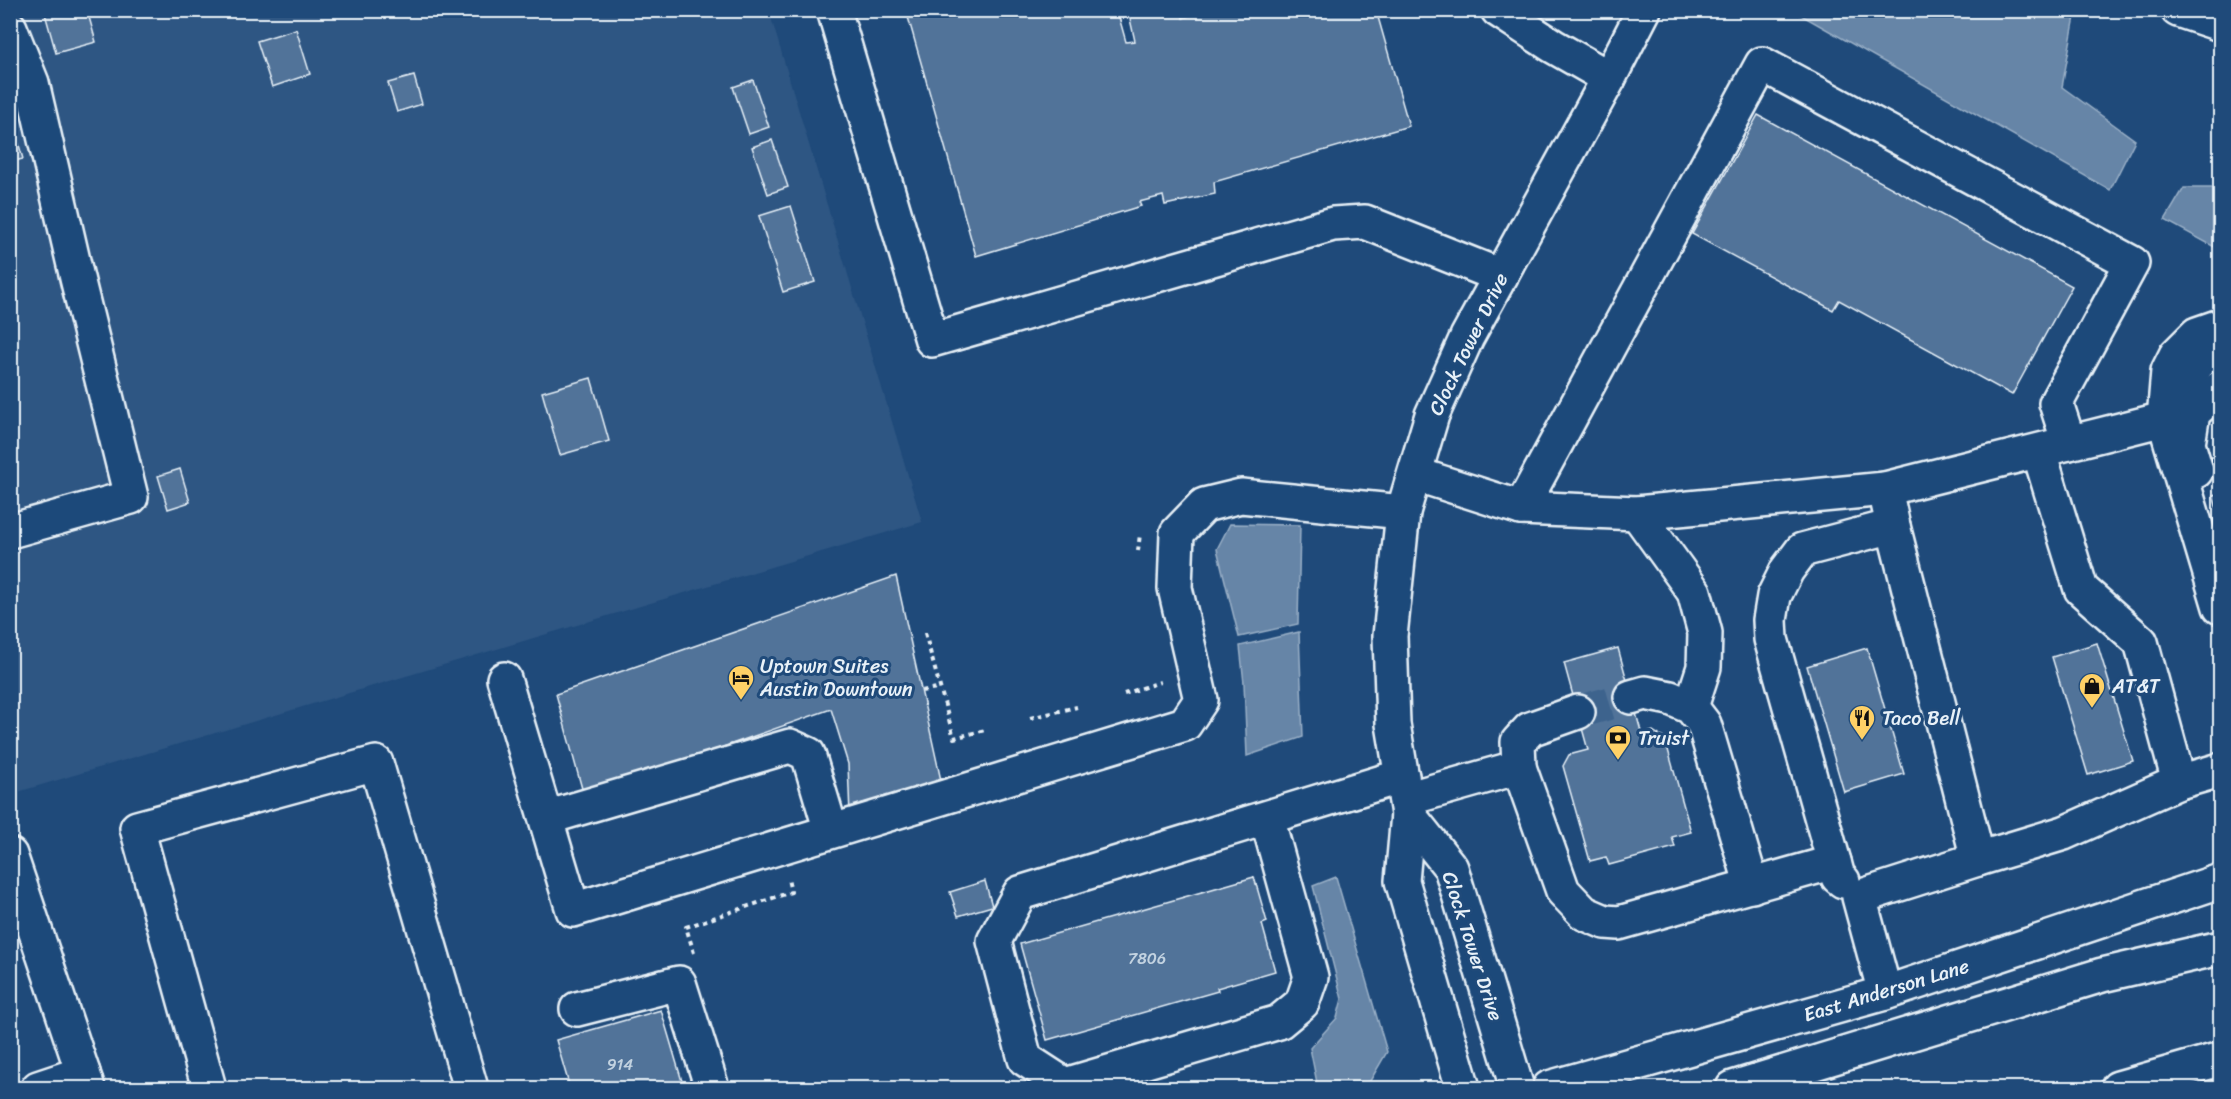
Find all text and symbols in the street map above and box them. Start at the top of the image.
street label: Clock Tower Drive [1419,267,1518,422]
place label: Uptown Suites Austin Downtown [759,649,913,707]
hotel icon: Uptown Suites Austin Downtown [726,663,756,701]
place label: AT&T [2111,669,2161,704]
shop icon: AT&T [2077,671,2107,709]
place label: Taco Bell [1882,701,1961,736]
restaurant icon: Taco Bell [1847,703,1877,741]
place label: Truist [1638,721,1690,756]
bank icon: Truist [1603,723,1633,761]
street label: Clock Tower Drive [1432,867,1513,1025]
house number: 7806 [1128,944,1166,973]
street label: East Anderson Lane [1799,949,1973,1032]
house number: 914 [607,1050,633,1079]

